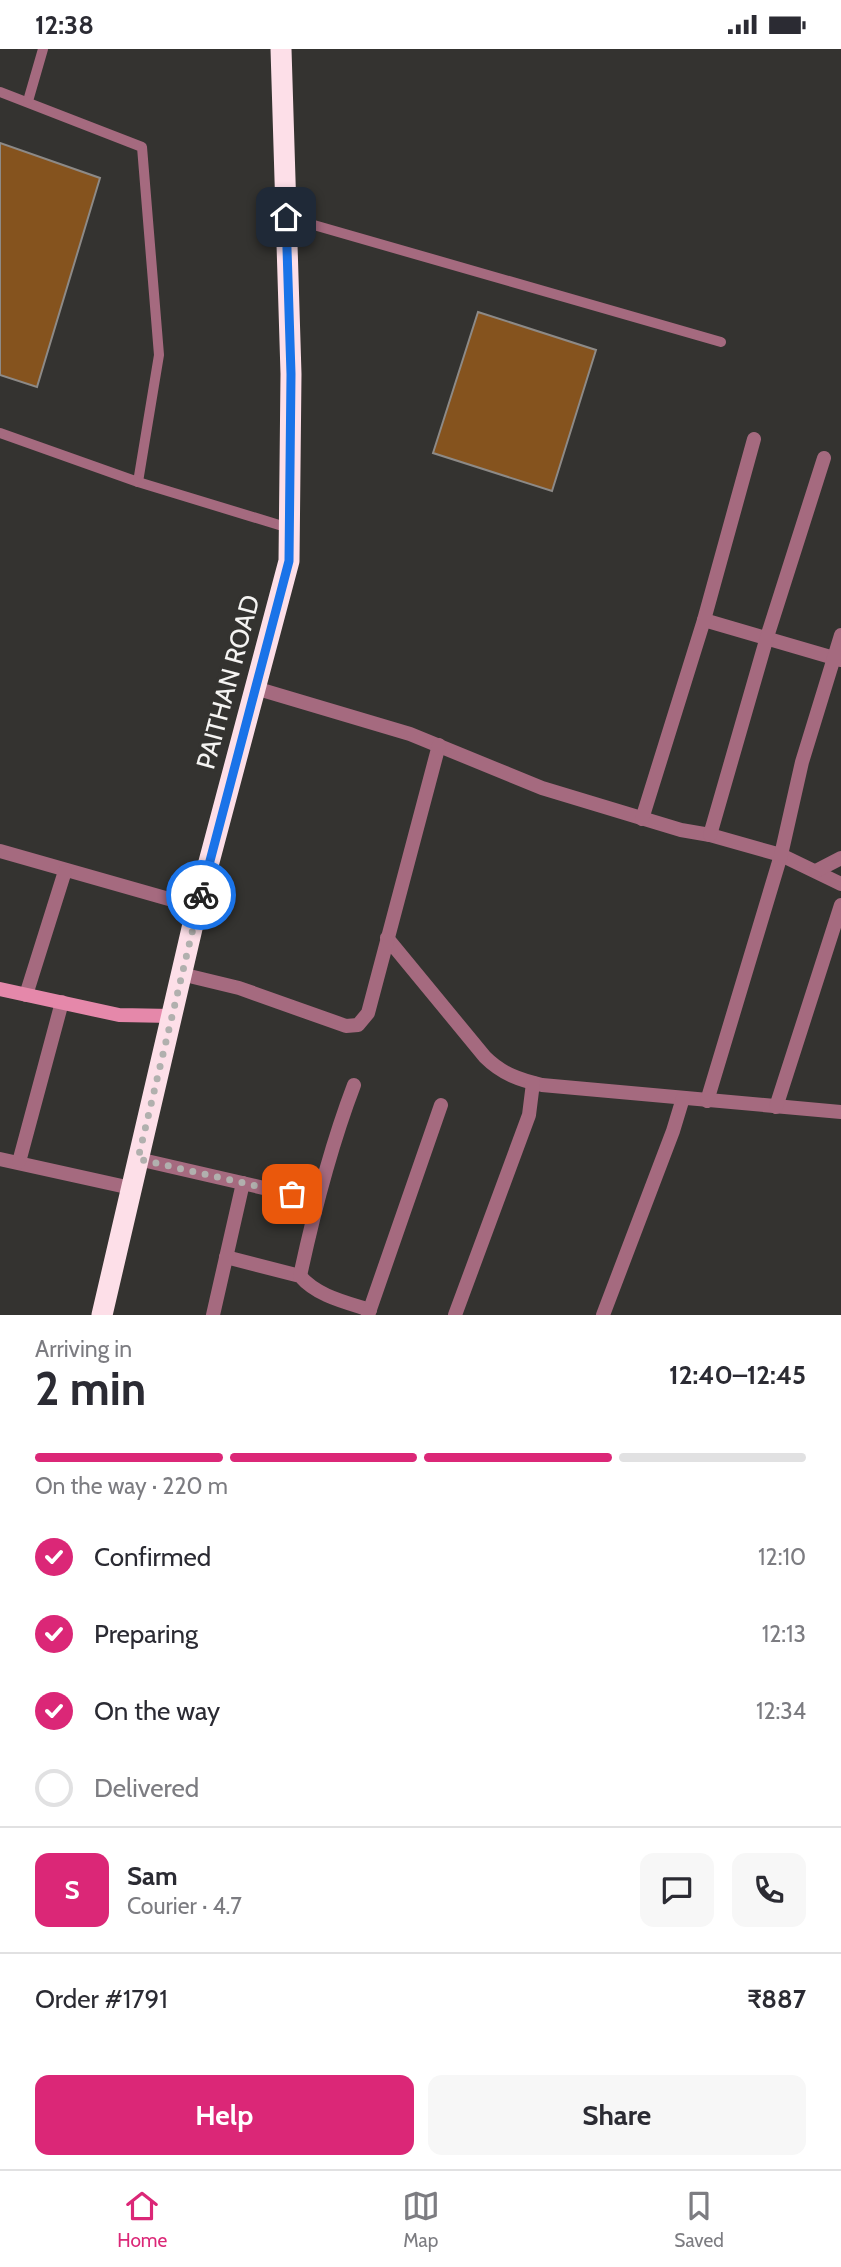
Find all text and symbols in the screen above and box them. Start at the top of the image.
text: 12:38 [35,9,94,41]
pin [256,187,316,247]
icon: home [267,198,305,236]
street label: PAITHAN ROAD [189,591,267,773]
courier [166,860,236,930]
icon: bike [182,876,220,914]
pin [262,1164,322,1224]
icon: bag [273,1175,311,1213]
text: Arriving in [35,1335,132,1363]
text: 12:40–12:45 [669,1359,806,1391]
text: 2 min [35,1361,146,1417]
text: On the way · 220 m [35,1472,228,1500]
icon: check [35,1538,73,1576]
text: Confirmed [94,1541,211,1573]
text: 12:10 [758,1543,806,1571]
icon: check [35,1615,73,1653]
text: Preparing [94,1618,198,1650]
text: 12:13 [762,1620,806,1648]
icon: check [35,1692,73,1730]
text: On the way [94,1695,220,1727]
text: 12:34 [756,1697,806,1725]
text: Delivered [94,1772,199,1804]
button: chat [640,1853,714,1927]
button: phone [732,1853,806,1927]
text: Sam [127,1860,178,1892]
text: S [64,1874,80,1906]
text: Courier · 4.7 [127,1892,242,1920]
text: Order #1791 [35,1983,168,2015]
text: ₹887 [747,1983,806,2015]
button: Help [35,2075,414,2155]
button: Share [428,2075,806,2155]
tab: Home [117,2187,167,2252]
tab: Map [402,2187,440,2252]
tab: Saved [674,2187,724,2252]

